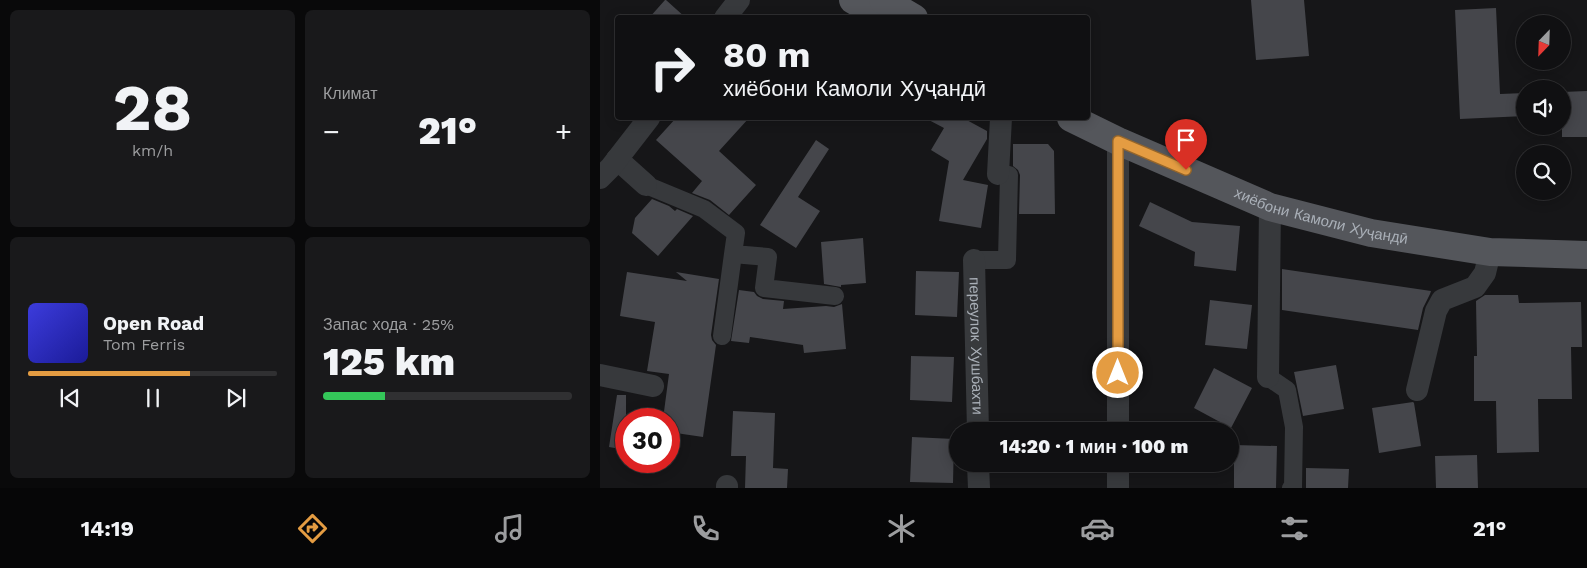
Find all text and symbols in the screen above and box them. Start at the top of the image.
north arrow [1516,15,1571,70]
map controls [1516,15,1571,200]
text: 80 m [723,34,810,76]
icon: right [640,35,705,100]
text: 28 [113,70,192,146]
text: хиёбони Камоли Хуҷандӣ [723,76,986,101]
button: sound [1516,80,1571,135]
text: Климат [323,84,377,103]
text: 21° [418,109,477,153]
text: − [323,115,340,148]
text: + [555,115,572,148]
pin [1165,119,1207,170]
icon: arrive [1172,126,1200,154]
text: km/h [132,141,173,160]
button: search [1516,145,1571,200]
street label: хиёбони Камоли Хуҷандӣ [1232,184,1409,248]
street label: переулок Хушбахти [965,277,987,415]
text: Open Road [103,312,204,335]
text: Запас хода · 25% [323,315,454,334]
text: Tom Ferris [103,335,185,354]
text: 125 km [323,340,455,384]
position arrow [1091,346,1143,398]
icon: previous [56,384,84,412]
icon: pause [139,384,167,412]
icon: next [222,384,250,412]
speed limit sign: 30 [615,408,680,473]
text: 14:20 · 1 мин · 100 m [1000,435,1188,458]
icon: directions [295,511,330,546]
icon: music [492,511,527,546]
icon: phone [688,511,723,546]
icon: climate [884,511,919,546]
icon: car [1080,511,1115,546]
icon: filters [1277,511,1312,546]
text: 14:19 [81,516,134,541]
text: 21° [1473,516,1506,541]

